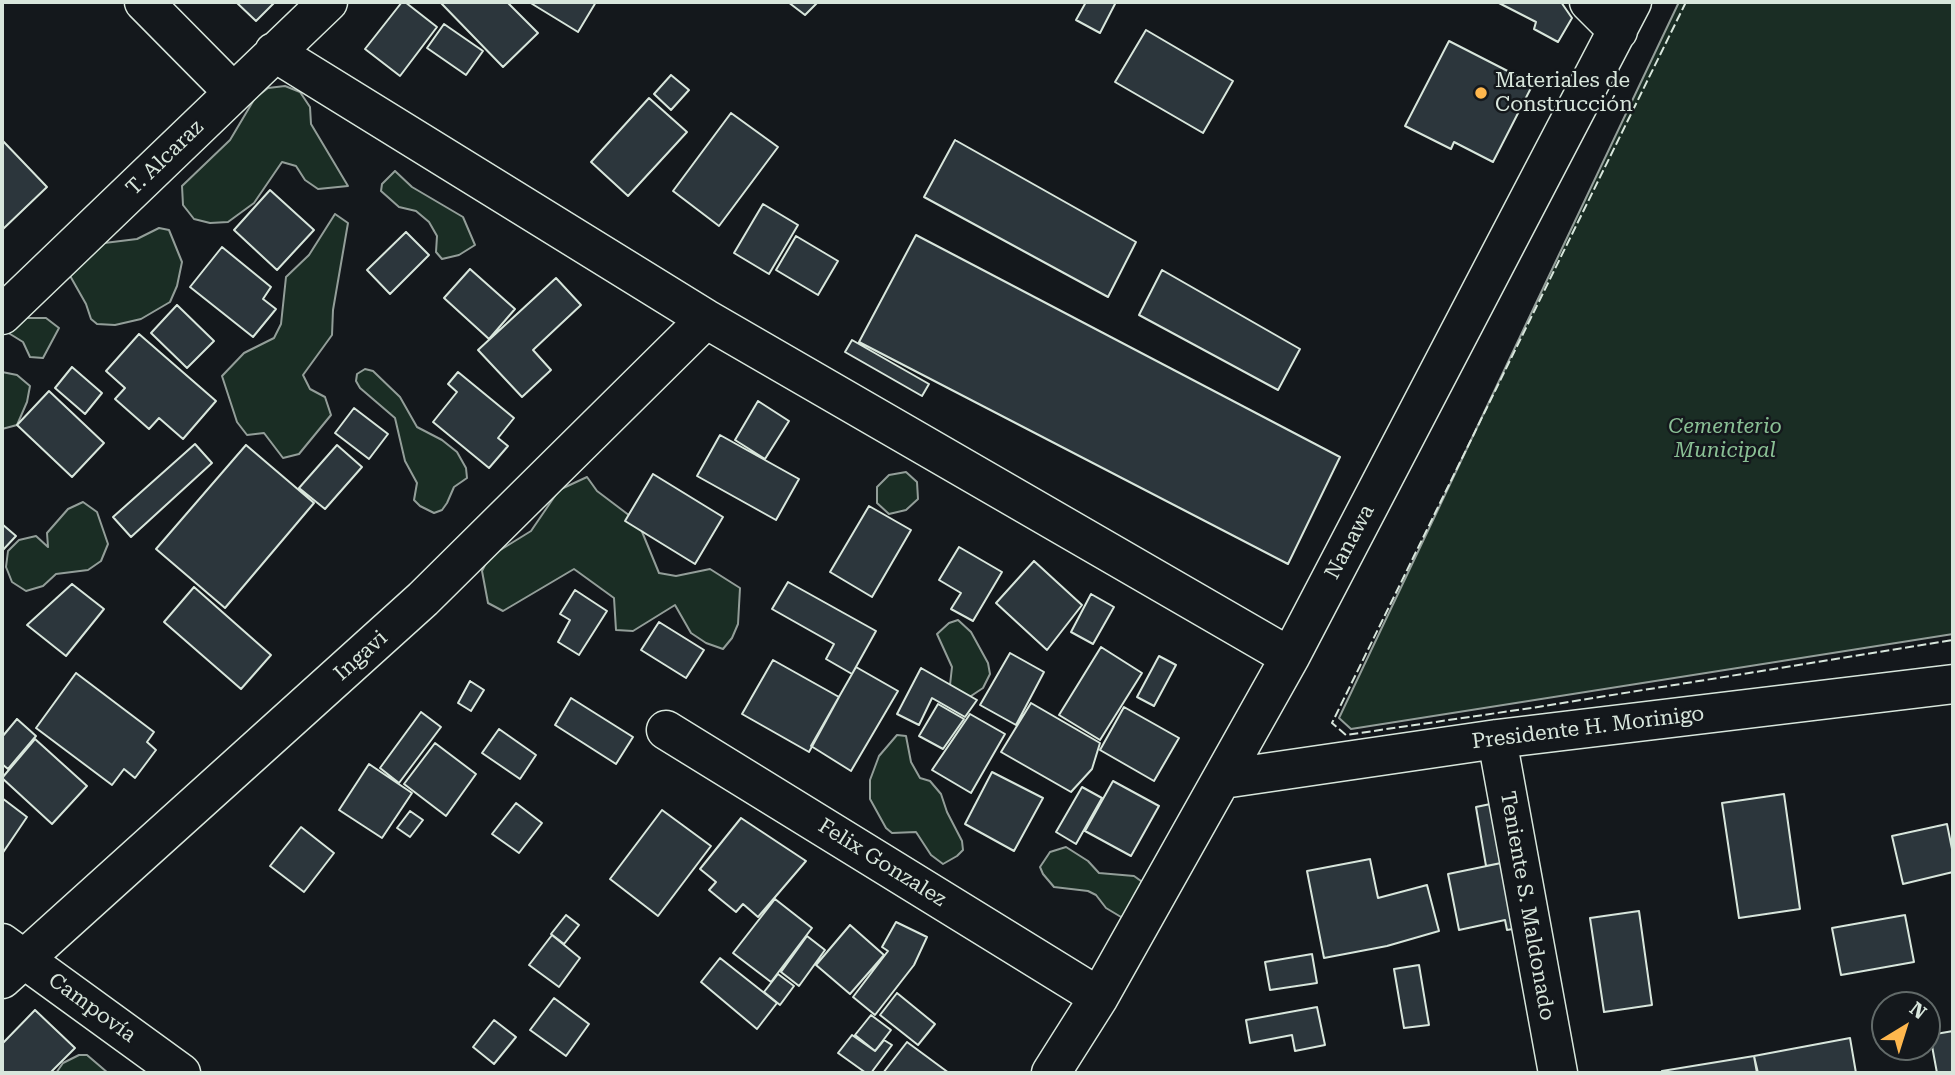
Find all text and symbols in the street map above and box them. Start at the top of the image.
place label: Materiales de Construcción [1495,68,1633,118]
marker: Materiales de Construcción [1473,85,1489,101]
street label: T. Alcaraz [121,115,209,201]
park label: Cementerio Municipal [1668,414,1782,464]
street label: Nanawa [1320,500,1380,584]
street label: Ingavi [329,626,393,686]
street label: Presidente H. Morinigo [1470,701,1706,755]
street label: Teniente S. Maldonado [1494,789,1560,1023]
street label: Felix Gonzalez [813,814,951,912]
street label: Campovía [43,968,141,1048]
north arrow [1871,991,1941,1061]
text: N [1905,997,1931,1024]

